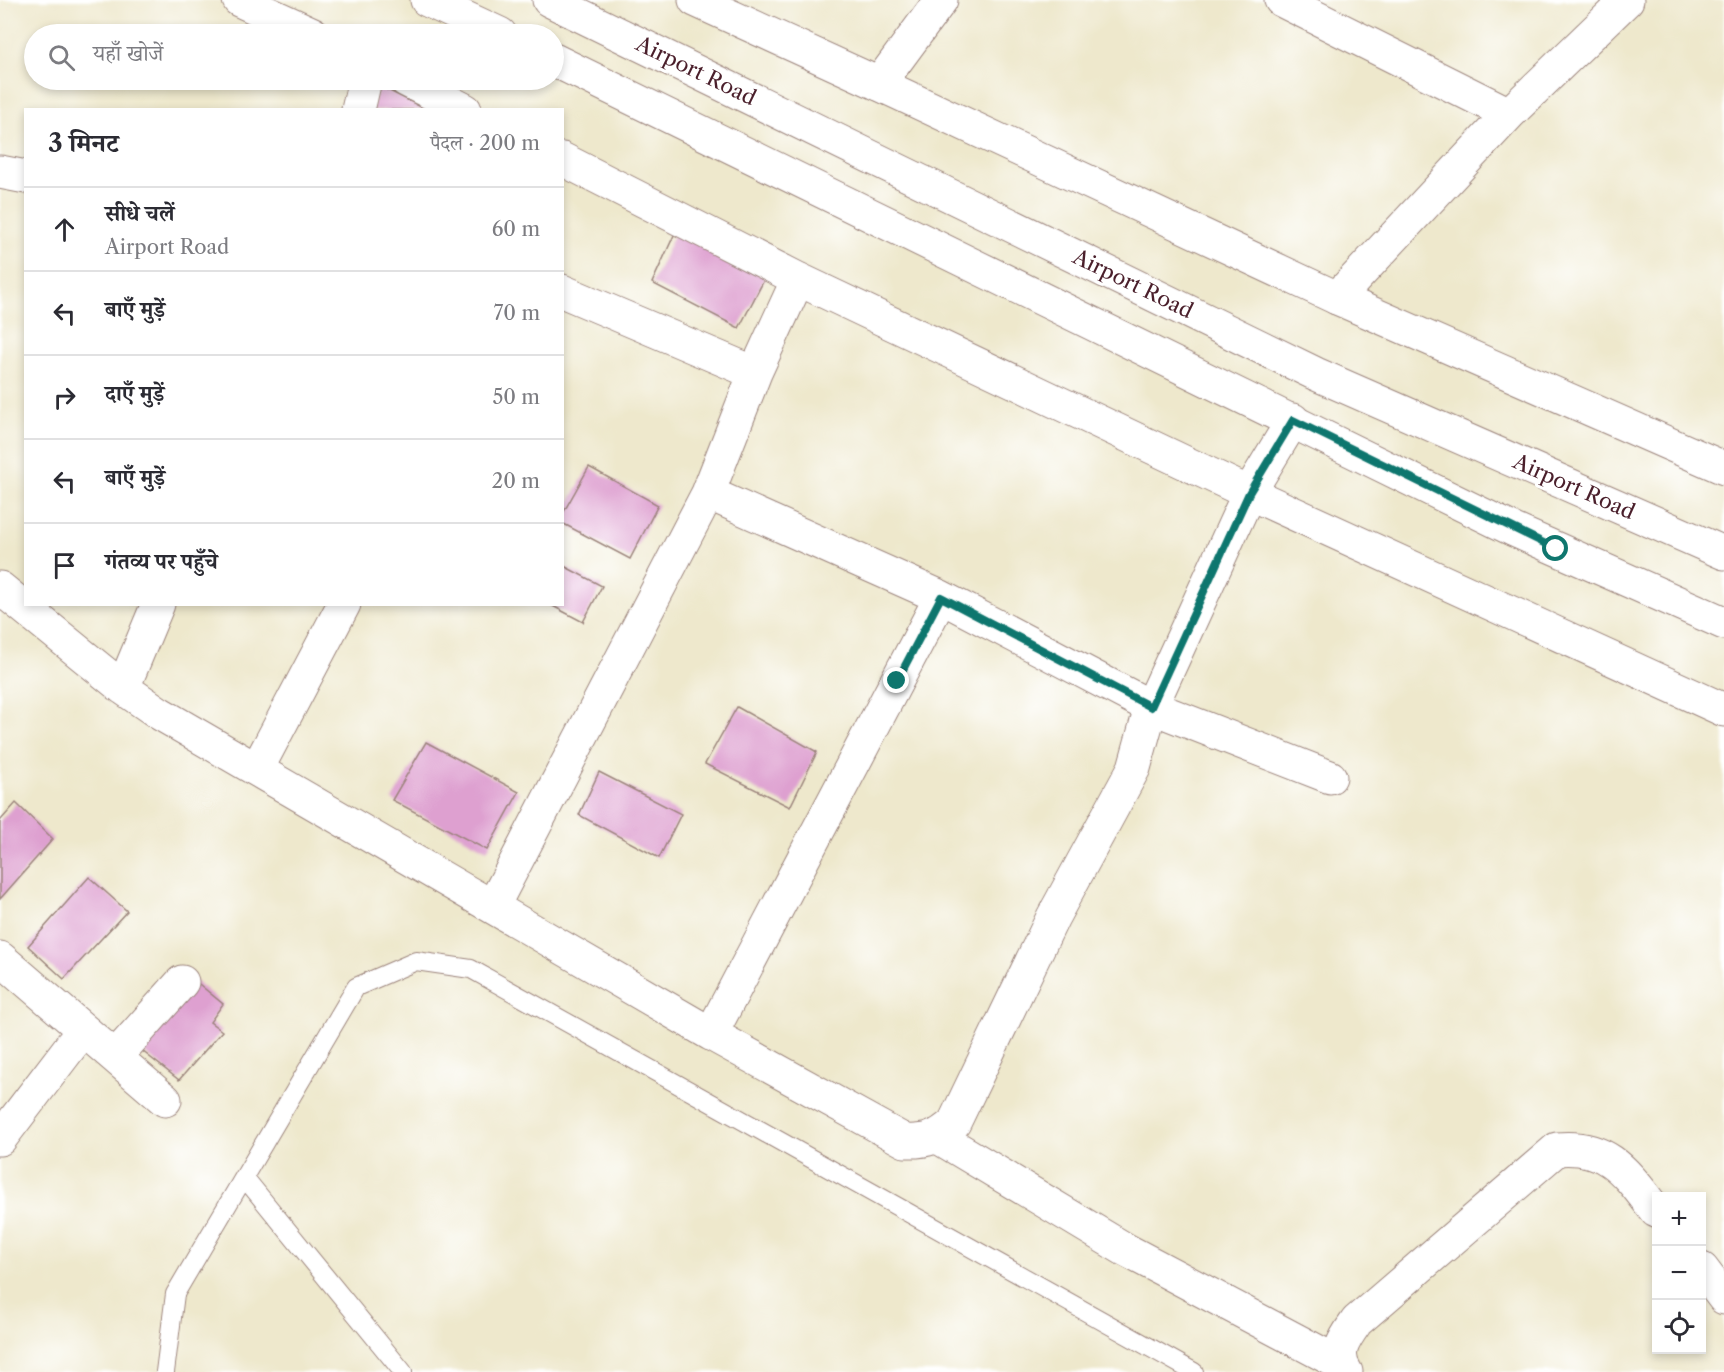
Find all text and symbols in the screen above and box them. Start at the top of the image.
search box [24,24,564,90]
street label: Airport Road [631,30,760,110]
text: यहाँ खोजें [93,40,163,67]
icon: search [45,41,78,74]
text: 3 मिनट [48,127,118,159]
text: पैदल · 200 m [430,131,540,155]
text: सीधे चलें [105,200,174,227]
icon: ahead [48,213,81,246]
text: 60 m [492,217,540,241]
text: Airport Road [105,235,229,259]
street label: Airport Road [1068,243,1197,323]
text: बाएँ मुड़ें [105,296,165,323]
icon: left [48,297,81,330]
text: 70 m [494,301,540,325]
text: दाएँ मुड़ें [105,380,164,407]
icon: right [48,381,81,414]
text: 50 m [493,385,540,409]
street label: Airport Road [1509,448,1639,525]
text: बाएँ मुड़ें [105,464,165,491]
icon: left [48,465,81,498]
text: 20 m [492,469,540,493]
route start [1542,535,1568,561]
text: गंतव्य पर पहुँचे [105,548,218,575]
icon: arrive [48,549,81,582]
route end [883,667,909,693]
map controls [1652,1192,1706,1354]
button: + [1652,1192,1706,1246]
button: − [1652,1246,1706,1300]
button: locate [1652,1300,1706,1354]

